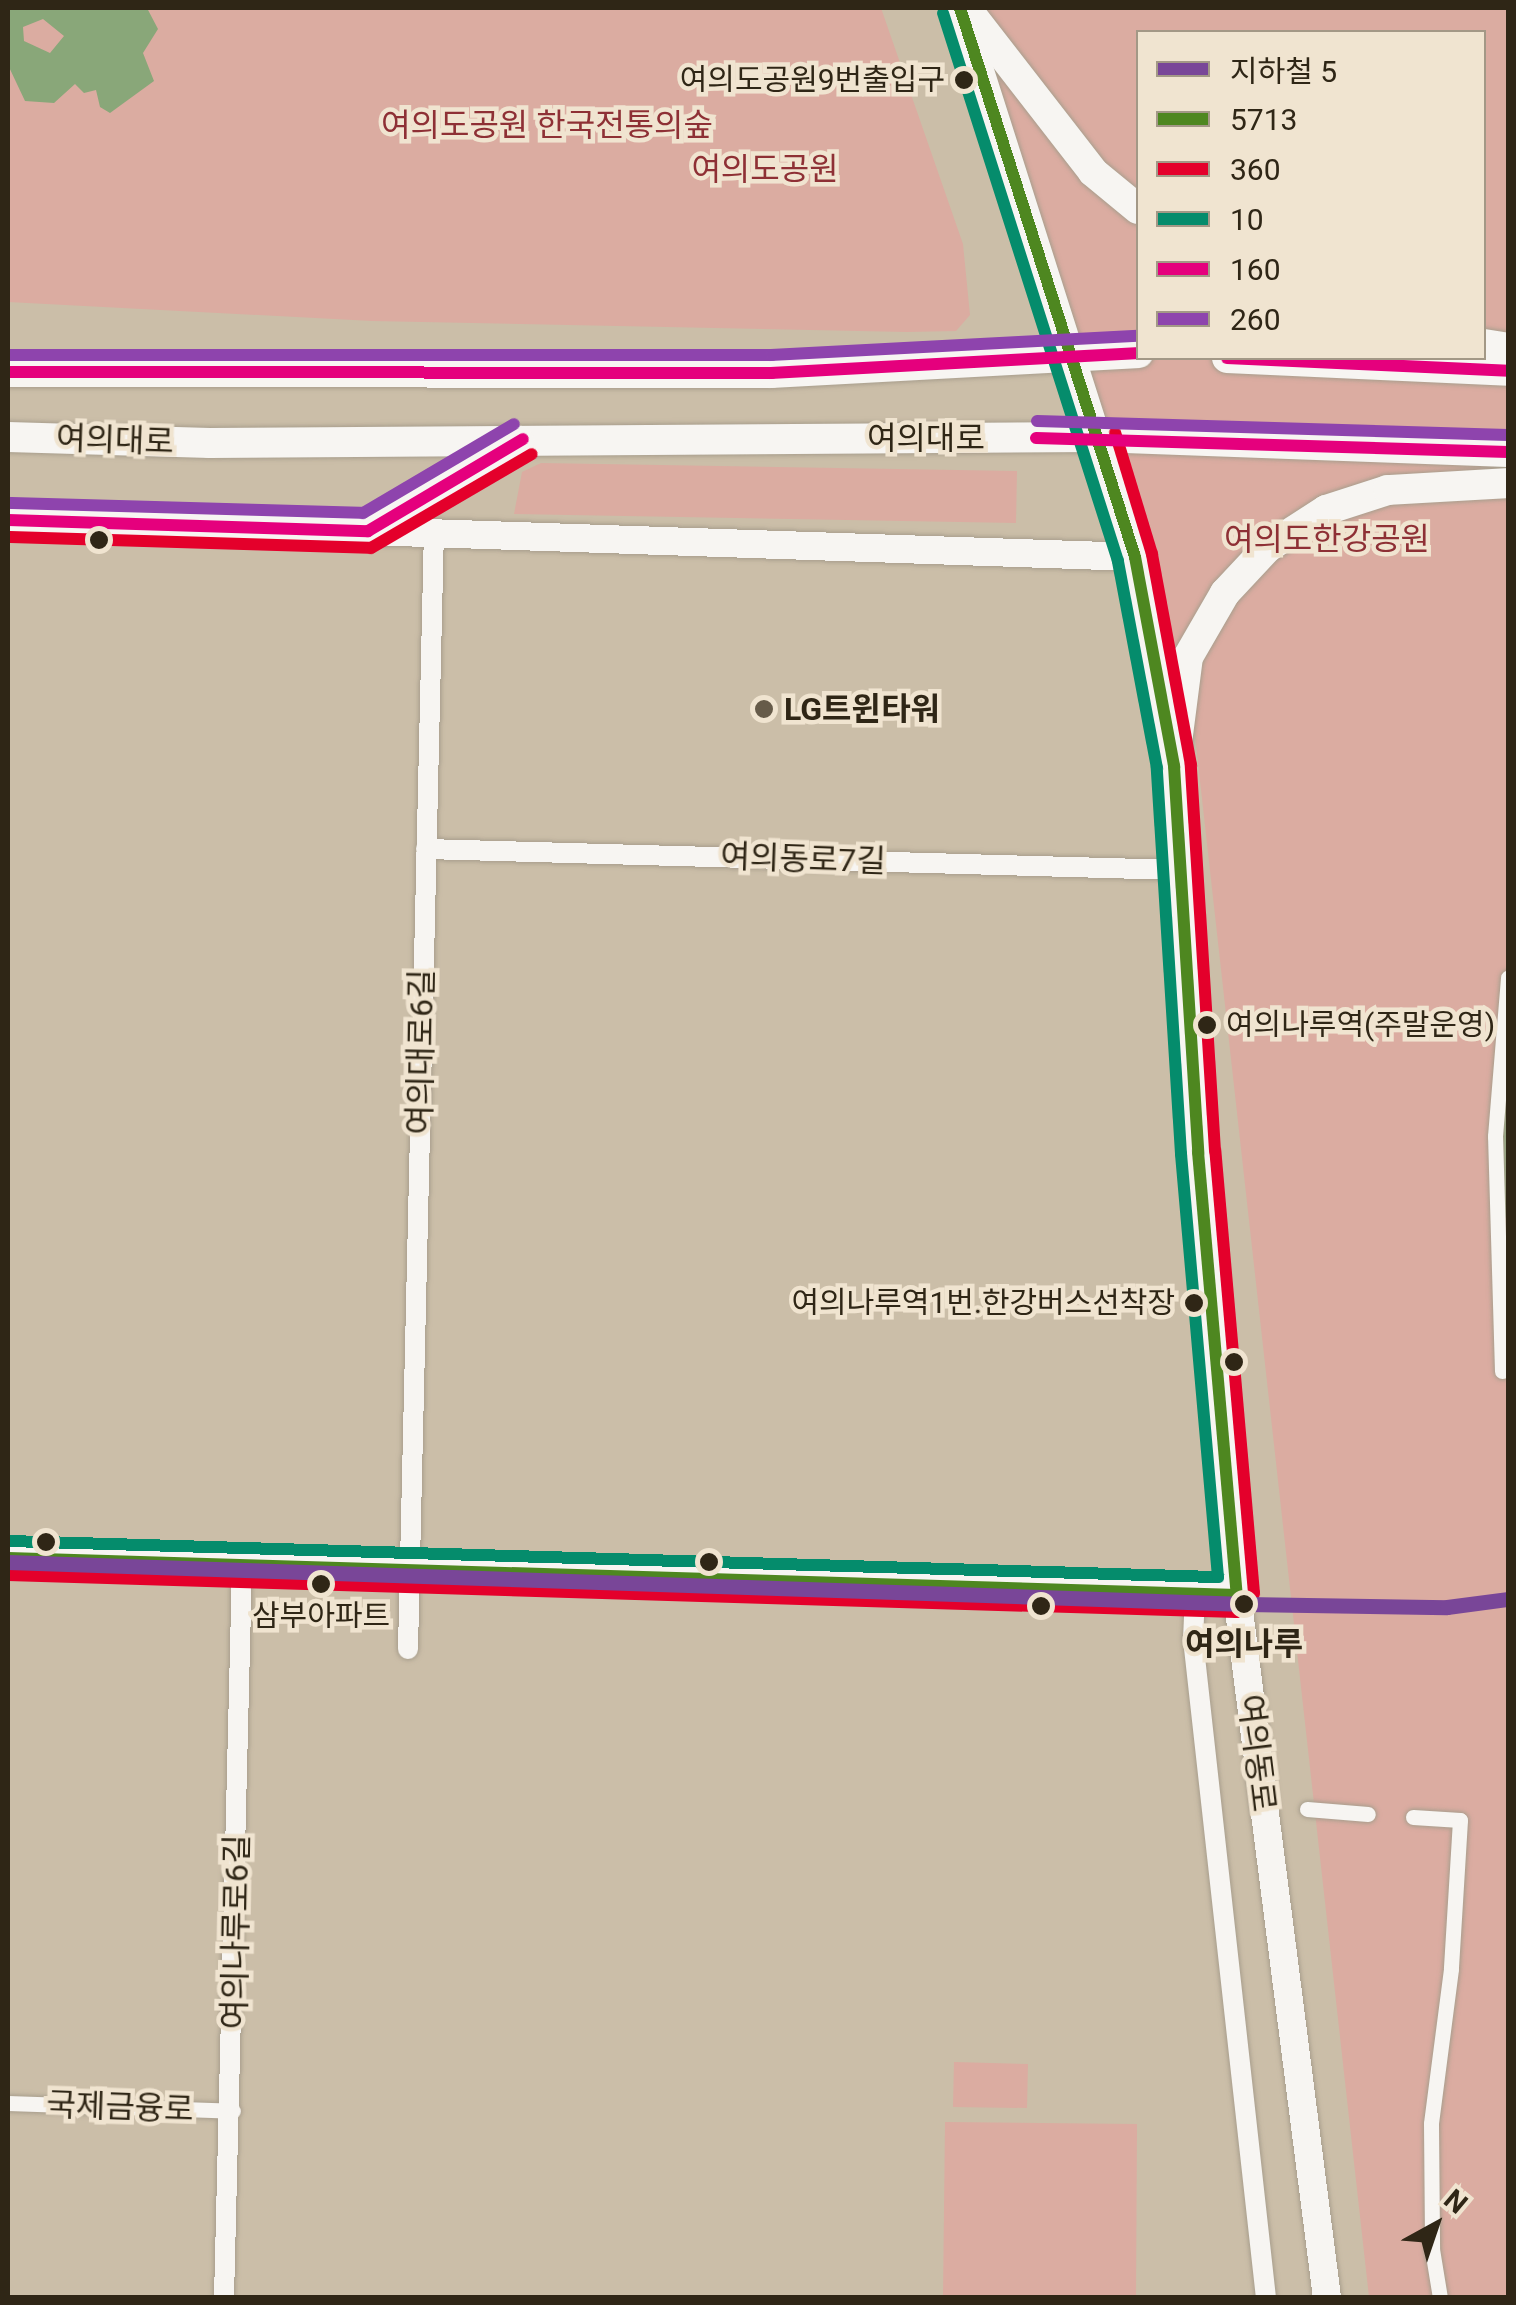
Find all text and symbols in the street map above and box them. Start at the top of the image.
legend [1136,30,1486,360]
text: 지하철 5 [1230,54,1337,89]
place label: 여의도공원9번출입구 [680,62,945,98]
marker: 여의도공원9번출입구 [954,70,974,90]
text: 5713 [1230,102,1297,137]
park label: 여의도공원 한국전통의숲 [381,106,713,144]
park label: 여의도공원 [691,150,839,188]
text: 360 [1230,152,1281,187]
text: 10 [1230,202,1264,237]
text: 160 [1230,252,1281,287]
text: 260 [1230,302,1281,337]
street label: 여의대로 [55,419,175,461]
street label: 여의대로 [867,419,985,457]
park label: 여의도한강공원 [1224,520,1430,558]
unlabelled marker [89,530,109,550]
place label: LG트윈타워 [784,690,940,728]
marker: LG트윈타워 [753,698,775,720]
street label: 여의동로7길 [720,837,886,881]
street label: 여의대로6길 [400,969,442,1135]
place label: 여의나루역(주말운영) [1226,1007,1495,1043]
marker: 여의나루역(주말운영) [1197,1015,1217,1035]
place label: 여의나루역1번.한강버스선착장 [791,1285,1175,1321]
marker: 여의나루역1번.한강버스선착장 [1184,1293,1204,1313]
unlabelled marker [1224,1352,1244,1372]
unlabelled marker [36,1532,56,1552]
unlabelled marker [699,1552,719,1572]
marker: 삼부아파트 [311,1574,331,1594]
marker: 여의나루 [1228,1588,1260,1620]
unlabelled marker [1031,1596,1051,1616]
place label: 삼부아파트 [252,1598,390,1634]
place label: 여의나루 [1185,1625,1303,1663]
street label: 여의동로 [1231,1692,1283,1814]
street label: 여의나루로6길 [215,1834,257,2030]
street label: 국제금융로 [46,2085,194,2129]
north arrow [1386,2175,1486,2275]
text: N [1437,2183,1474,2221]

